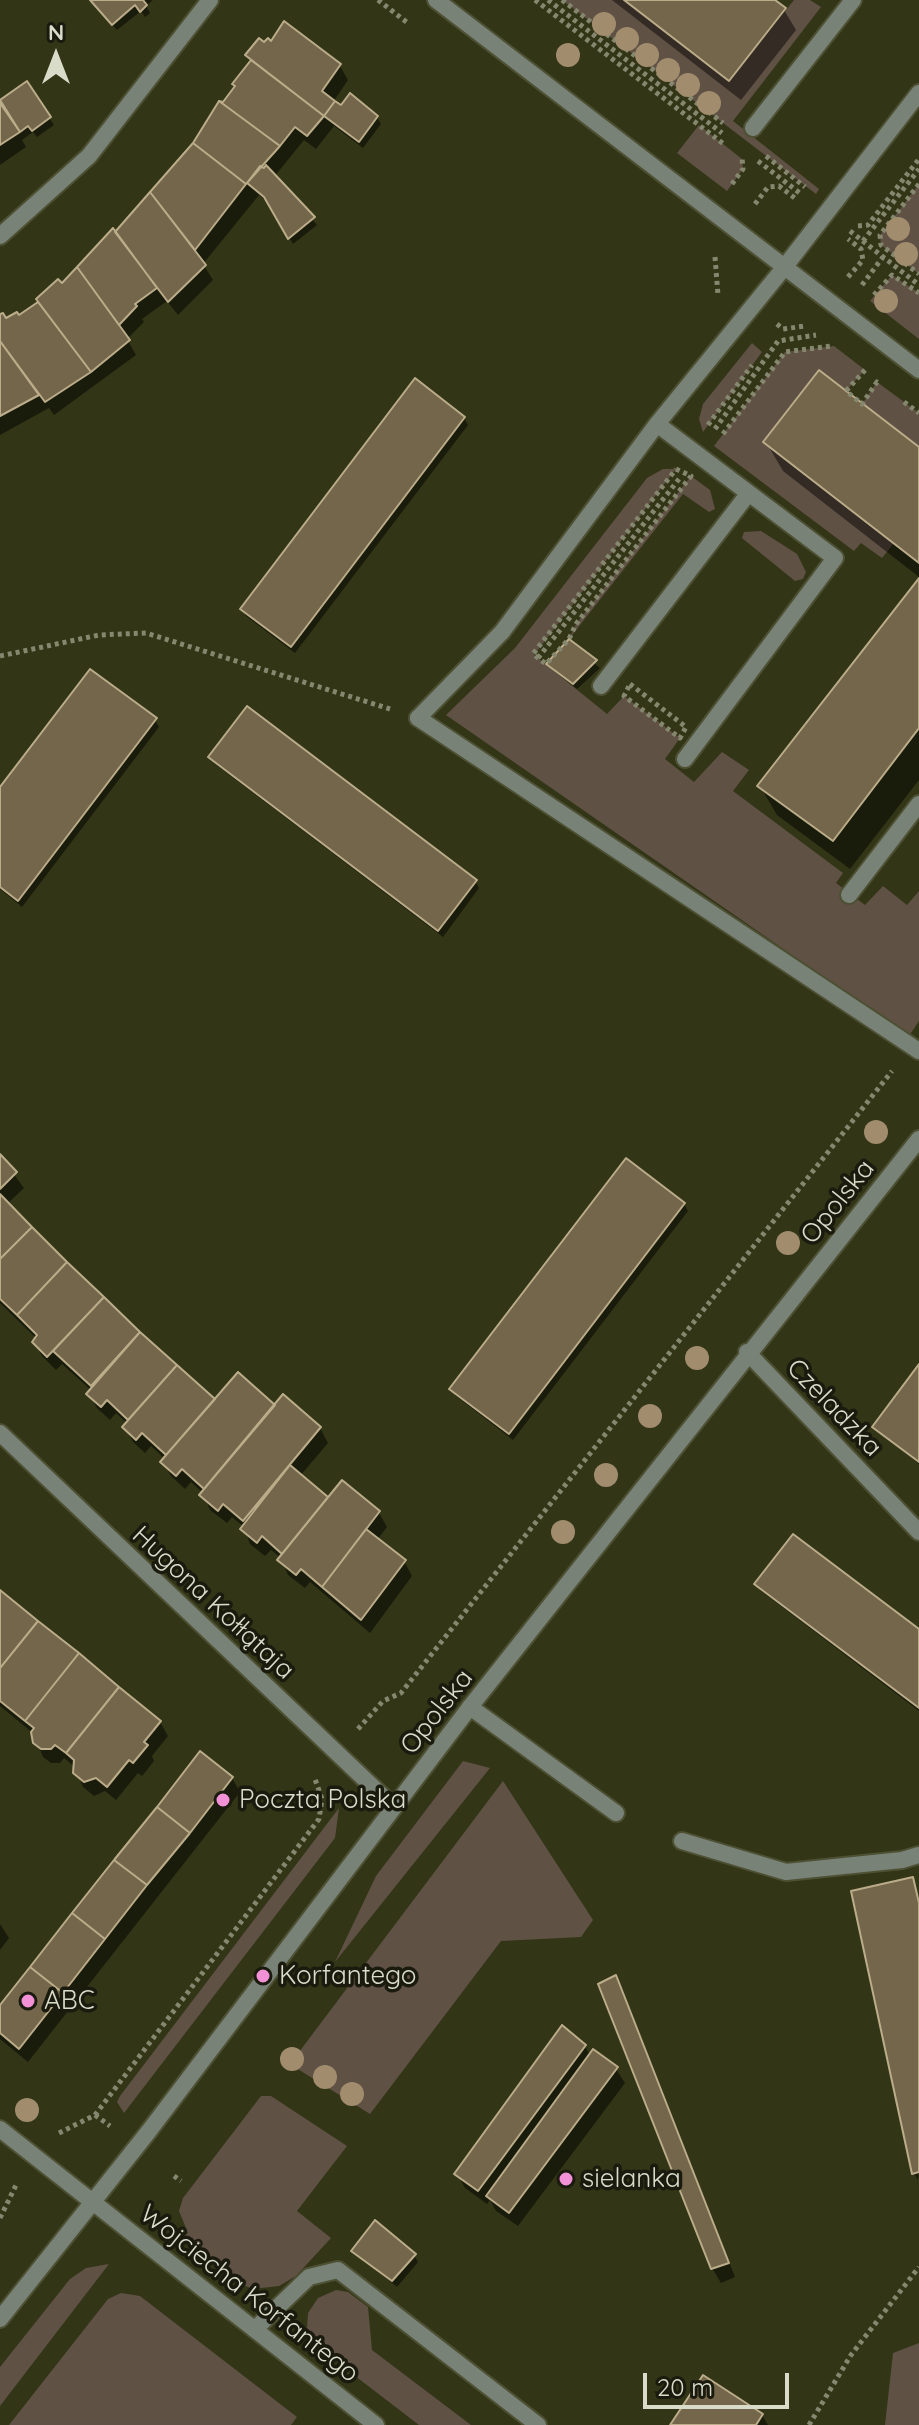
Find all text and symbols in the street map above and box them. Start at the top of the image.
north arrow [16,16,96,96]
text: N [48,18,64,46]
street label: Opolska [795,1154,881,1250]
street label: Czeladzka [780,1353,888,1463]
street label: Hugona Kołłątaja [125,1520,301,1686]
street label: Opolska [394,1663,480,1761]
place label: Poczta Polska [239,1784,406,1816]
marker: Poczta Polska [214,1791,232,1809]
place label: Korfantego [279,1960,417,1992]
marker: Korfantego [254,1967,272,1985]
place label: ABC [44,1985,95,2017]
marker: ABC [19,1992,37,2010]
place label: sielanka [582,2163,681,2195]
marker: sielanka [557,2170,575,2188]
street label: Wojciecha Korfantego [133,2199,365,2389]
scale bar [647,2357,793,2407]
text: 20 m [657,2372,713,2402]

